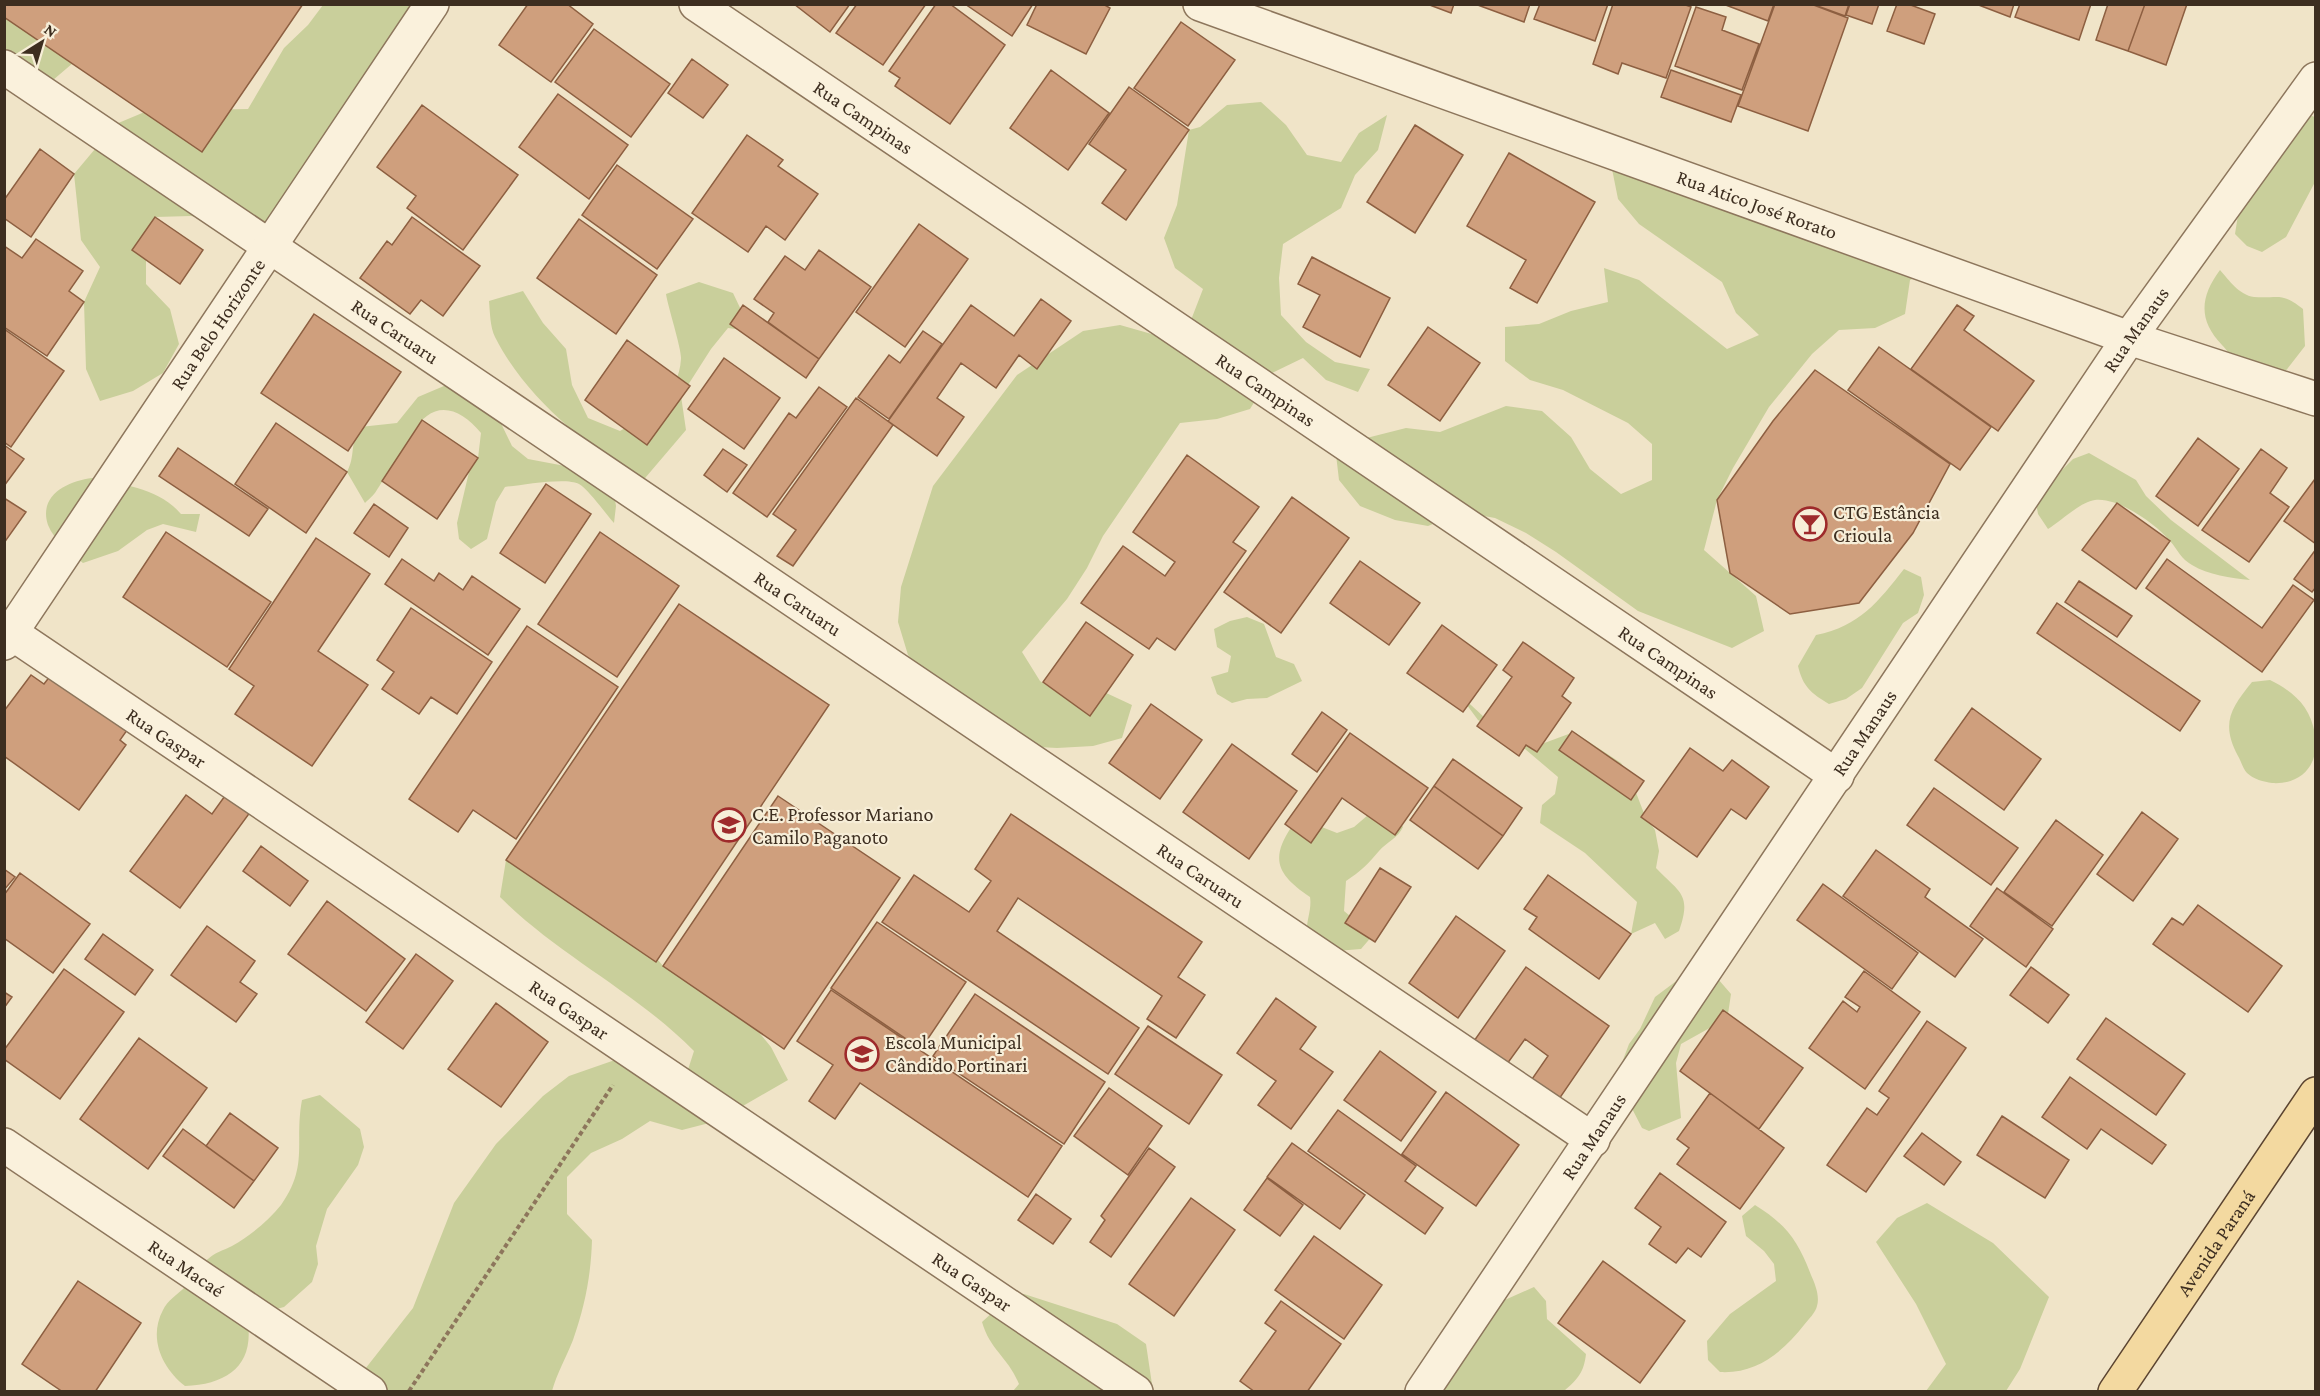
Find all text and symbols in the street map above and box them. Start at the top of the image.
north arrow [12,12,72,72]
text: N [41,20,60,41]
street label: Rua Campinas [809,76,917,159]
street label: Rua Atico José Rorato [1674,165,1840,243]
street label: Rua Belo Horizonte [166,254,270,394]
street label: Rua Manaus [2098,283,2173,376]
street label: Rua Caruaru [348,294,443,368]
street label: Rua Campinas [1212,348,1320,431]
place label: CTG Estância Crioula [1833,501,1940,546]
bar icon: CTG Estância Crioula [1792,506,1828,542]
street label: Rua Caruaru [750,566,846,640]
street label: Rua Campinas [1615,621,1722,703]
street label: Rua Manaus [1828,685,1901,780]
street label: Rua Gaspar [123,703,210,772]
place label: C.E. Professor Mariano Camilo Paganoto [752,803,933,849]
school or university icon: C.E. Professor Mariano Camilo Paganoto [711,807,747,843]
street label: Rua Caruaru [1153,838,1249,912]
street label: Rua Gaspar [525,975,613,1044]
place label: Escola Municipal Cândido Portinari [885,1031,1028,1076]
school or university icon: Escola Municipal Cândido Portinari [844,1036,880,1072]
street label: Rua Manaus [1557,1089,1630,1183]
street label: Avenida Paraná [2172,1185,2259,1300]
street label: Rua Macaé [144,1235,229,1302]
street label: Rua Gaspar [928,1247,1016,1316]

